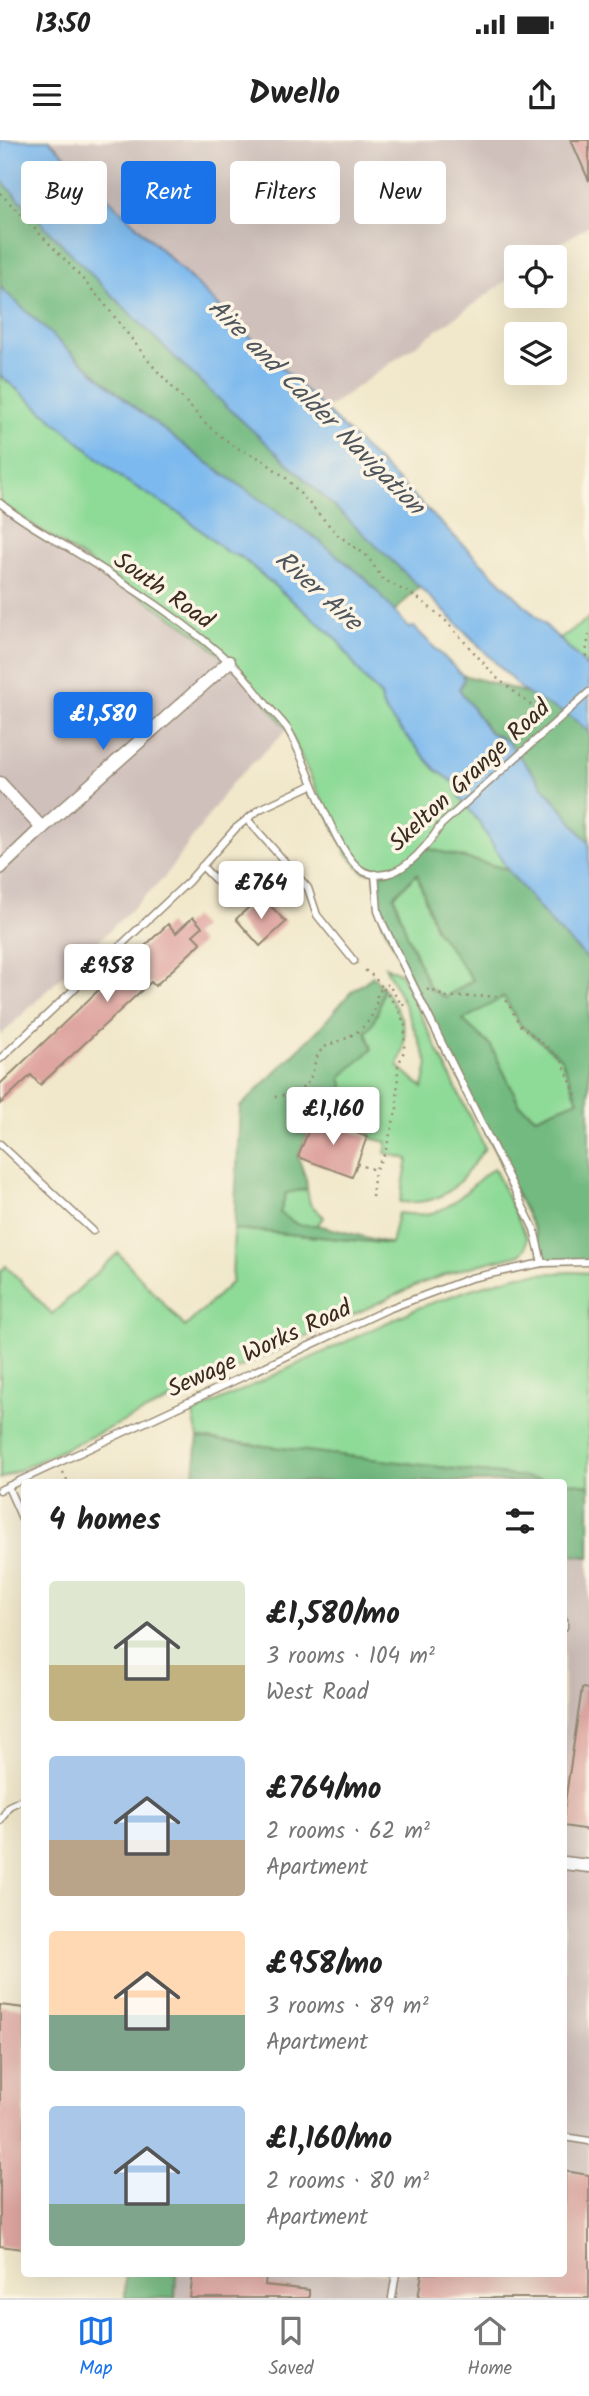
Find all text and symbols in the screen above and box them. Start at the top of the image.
text: 13:50 [35,4,90,46]
text: Dwello [249,69,340,120]
icon: menu [28,76,66,114]
icon: share [523,76,561,114]
chip: Buy [21,161,107,224]
chip: Rent [121,161,216,224]
chip: Filters [230,161,340,224]
chip: New [354,161,446,224]
map controls [504,245,567,385]
button: locate [504,245,567,308]
water label: Aire and Calder Navigation [197,289,436,528]
button: layers [504,322,567,385]
water label: River Aire [264,541,373,644]
street label: South Road [105,542,222,641]
street label: Skelton Grange Road [380,690,561,862]
pin: £1,580 [46,692,160,752]
text: £1,580 [70,697,136,733]
pin: £764 [220,862,302,921]
text: £764 [235,866,287,902]
pin: £958 [66,944,148,1004]
text: £958 [80,949,134,985]
pin: £1,160 [276,1088,390,1147]
text: £1,160 [302,1092,364,1128]
street label: Sewage Works Road [161,1289,359,1409]
text: 4 homes [49,1497,161,1545]
icon: filters [501,1502,539,1540]
text: £1,580/mo [266,1591,400,1639]
icon: home [105,1609,189,1693]
text: 3 rooms · 104 m² [266,1639,435,1675]
text: West Road [266,1675,368,1711]
text: £764/mo [266,1766,381,1814]
icon: home [105,1784,189,1868]
text: 2 rooms · 62 m² [266,1814,430,1850]
text: Apartment [266,1850,368,1886]
text: £958/mo [266,1941,383,1989]
icon: home [105,1959,189,2043]
text: 3 rooms · 89 m² [266,1989,429,2025]
text: Apartment [266,2025,368,2061]
text: £1,160/mo [266,2116,392,2164]
icon: home [105,2134,189,2218]
text: 2 rooms · 80 m² [266,2164,429,2200]
text: Apartment [266,2200,368,2236]
tab: Map [77,2312,115,2384]
tab: Saved [268,2312,314,2384]
tab: Home [467,2312,512,2384]

